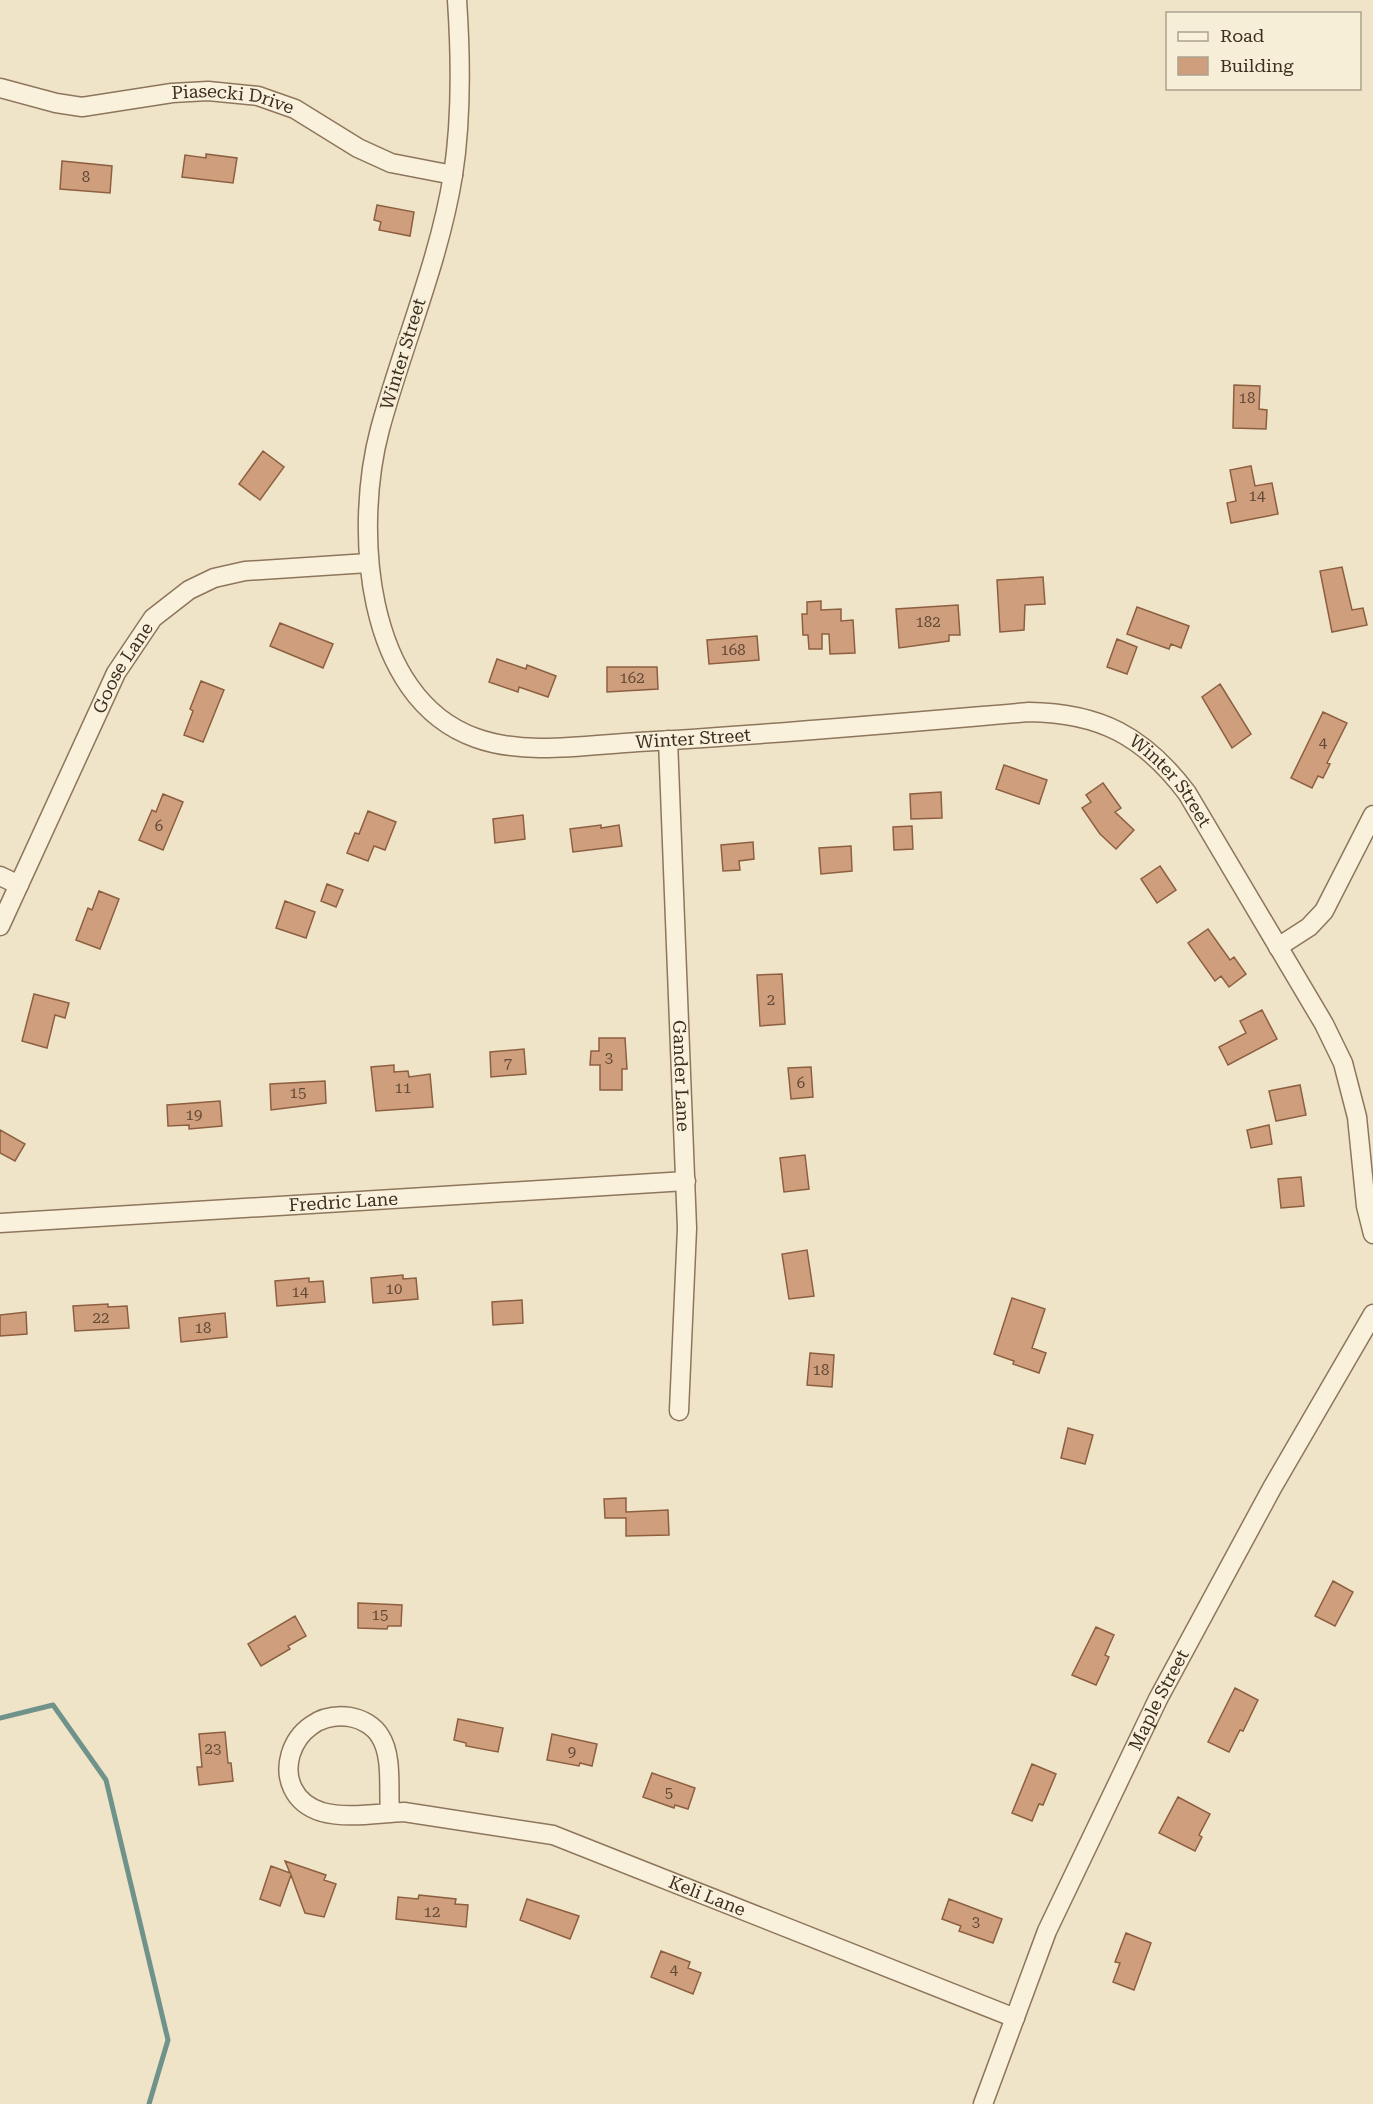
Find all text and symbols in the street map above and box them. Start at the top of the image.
legend [1166,12,1361,90]
text: Road [1220,25,1265,46]
text: Building [1220,55,1294,76]
street label: Piasecki Drive [171,80,297,118]
house number: 8 [82,168,90,186]
street label: Winter Street [376,295,430,412]
house number: 18 [1239,389,1255,407]
house number: 14 [1249,487,1266,505]
house number: 182 [915,613,941,631]
street label: Goose Lane [88,618,157,717]
house number: 168 [720,641,746,659]
house number: 162 [619,669,645,687]
street label: Winter Street [635,724,752,752]
street label: Winter Street [1126,730,1216,831]
house number: 4 [1319,734,1328,752]
house number: 6 [155,817,163,835]
house number: 2 [767,991,775,1009]
street label: Gander Lane [669,1020,694,1132]
house number: 3 [605,1049,613,1067]
house number: 7 [504,1054,512,1072]
house number: 6 [797,1074,805,1092]
house number: 11 [395,1079,411,1097]
house number: 15 [290,1084,306,1102]
house number: 19 [186,1106,202,1124]
street label: Fredric Lane [288,1188,399,1215]
house number: 10 [386,1280,402,1298]
house number: 14 [292,1283,309,1301]
house number: 22 [93,1309,109,1327]
house number: 18 [195,1319,211,1337]
house number: 18 [813,1361,829,1379]
house number: 15 [372,1606,388,1624]
street label: Maple Street [1124,1646,1193,1754]
house number: 23 [205,1740,221,1758]
house number: 9 [568,1743,576,1761]
house number: 5 [665,1784,673,1802]
street label: Keli Lane [666,1871,749,1920]
house number: 12 [424,1903,440,1921]
house number: 3 [972,1913,980,1931]
house number: 4 [670,1961,679,1979]

